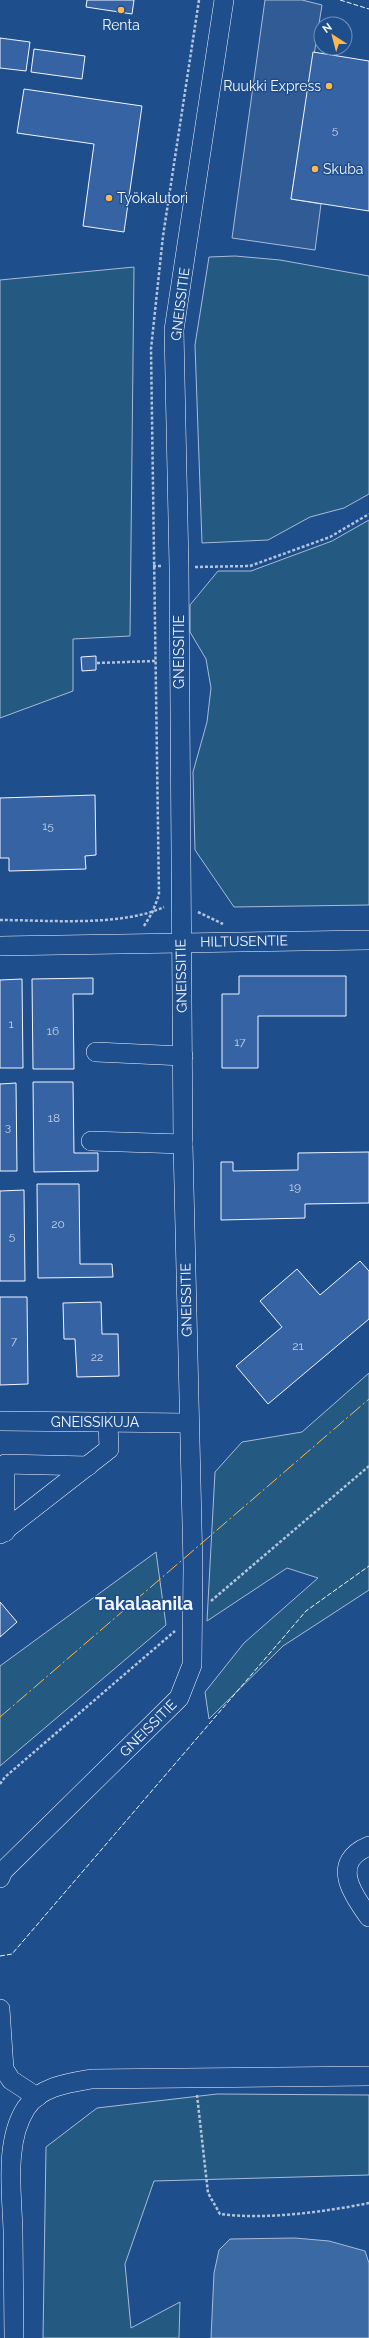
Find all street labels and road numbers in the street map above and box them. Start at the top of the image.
street label: GNEISSITIE [168,266,192,342]
street label: GNEISSITIE [171,615,187,689]
street label: HILTUSENTIE [200,932,288,950]
street label: GNEISSITIE [172,939,190,1013]
street label: GNEISSITIE [177,1263,195,1337]
street label: GNEISSIKUJA [51,1414,140,1430]
street label: GNEISSITIE [116,1696,180,1760]

